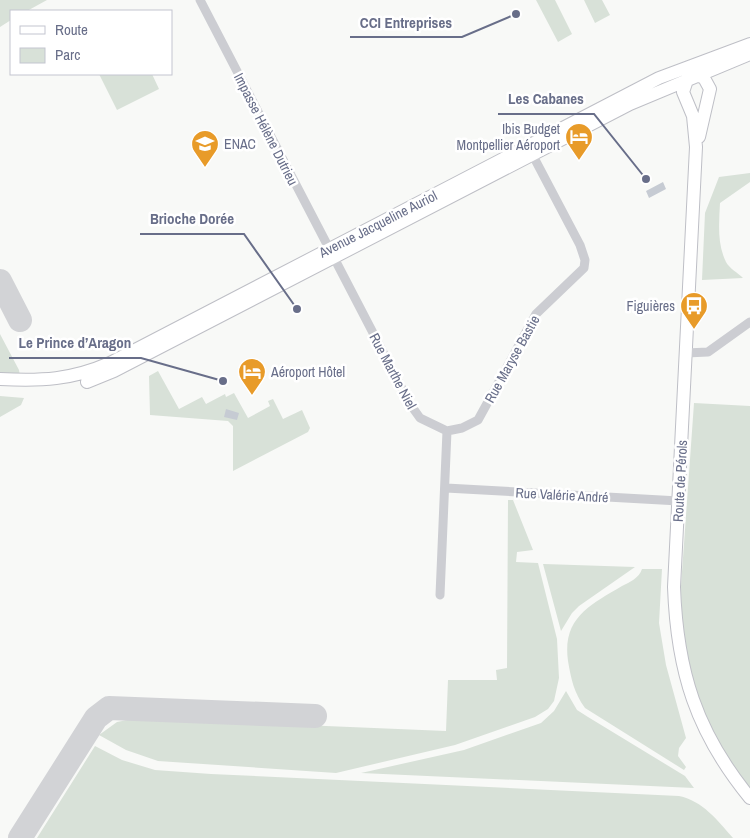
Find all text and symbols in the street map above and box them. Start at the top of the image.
callout: CCI Entreprises [350,7,462,37]
legend [10,10,172,75]
text: CCI Entreprises [360,12,452,33]
text: Route [55,19,88,40]
text: Parc [55,44,80,65]
street label: Impasse Hélène Dutrieu [230,70,302,188]
callout: Les Cabanes [498,84,594,114]
text: Les Cabanes [508,88,584,109]
place label: Ibis Budget Montpellier Aéroport [457,120,560,154]
hotel icon: Ibis Budget Montpellier Aéroport [564,122,594,161]
school or university icon: ENAC [190,129,220,168]
place label: ENAC [224,135,256,153]
street label: Avenue Jacqueline Auriol [315,186,440,262]
callout: Brioche Dorée [140,204,244,234]
text: Brioche Dorée [150,208,234,229]
bus stop icon: Figuières [679,291,709,330]
place label: Figuières [627,297,675,315]
street label: Rue Maryse Bastie [480,312,544,406]
callout: Le Prince d’Aragon [9,328,141,358]
street label: Rue Marthe Niel [365,330,421,412]
text: Le Prince d’Aragon [19,332,131,353]
hotel icon: Aéroport Hôtel [237,357,267,396]
place label: Aéroport Hôtel [270,363,345,381]
street label: Route de Pérols [669,439,691,523]
street label: Rue Valérie André [515,484,609,506]

